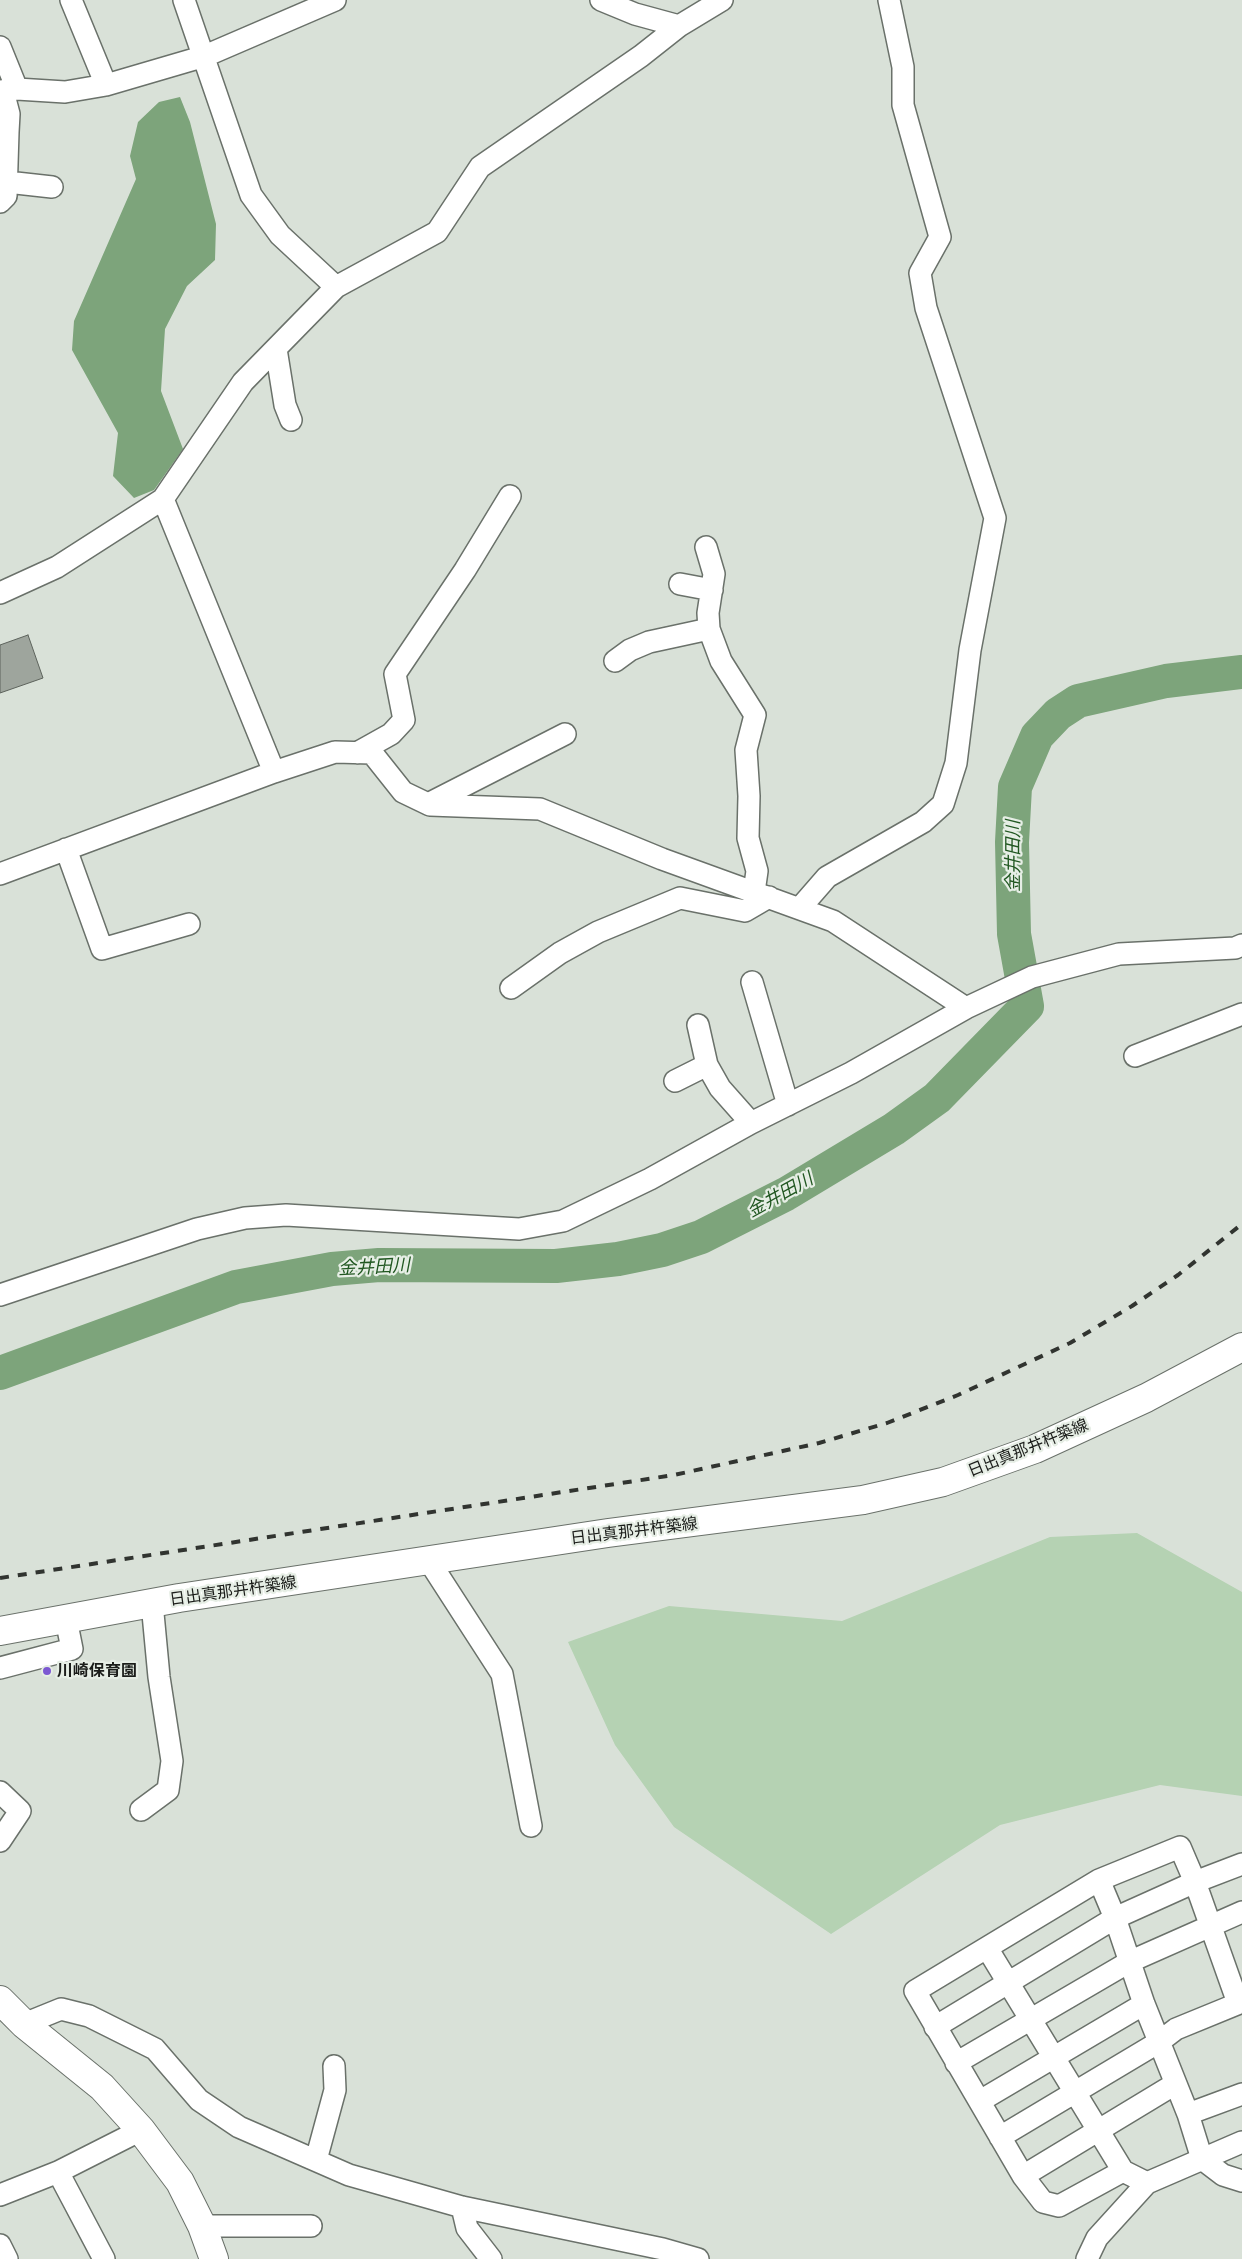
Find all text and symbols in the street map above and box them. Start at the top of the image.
water label: 金井田川 [1002,820,1024,892]
water label: 金井田川 [743,1168,817,1222]
water label: 金井田川 [337,1254,411,1280]
street label: 日出真那井杵築線 [965,1415,1091,1481]
street label: 日出真那井杵築線 [569,1514,699,1548]
street label: 日出真那井杵築線 [168,1573,298,1609]
place label: 川崎保育園 [57,1661,137,1681]
marker: 川崎保育園 [41,1665,53,1677]

